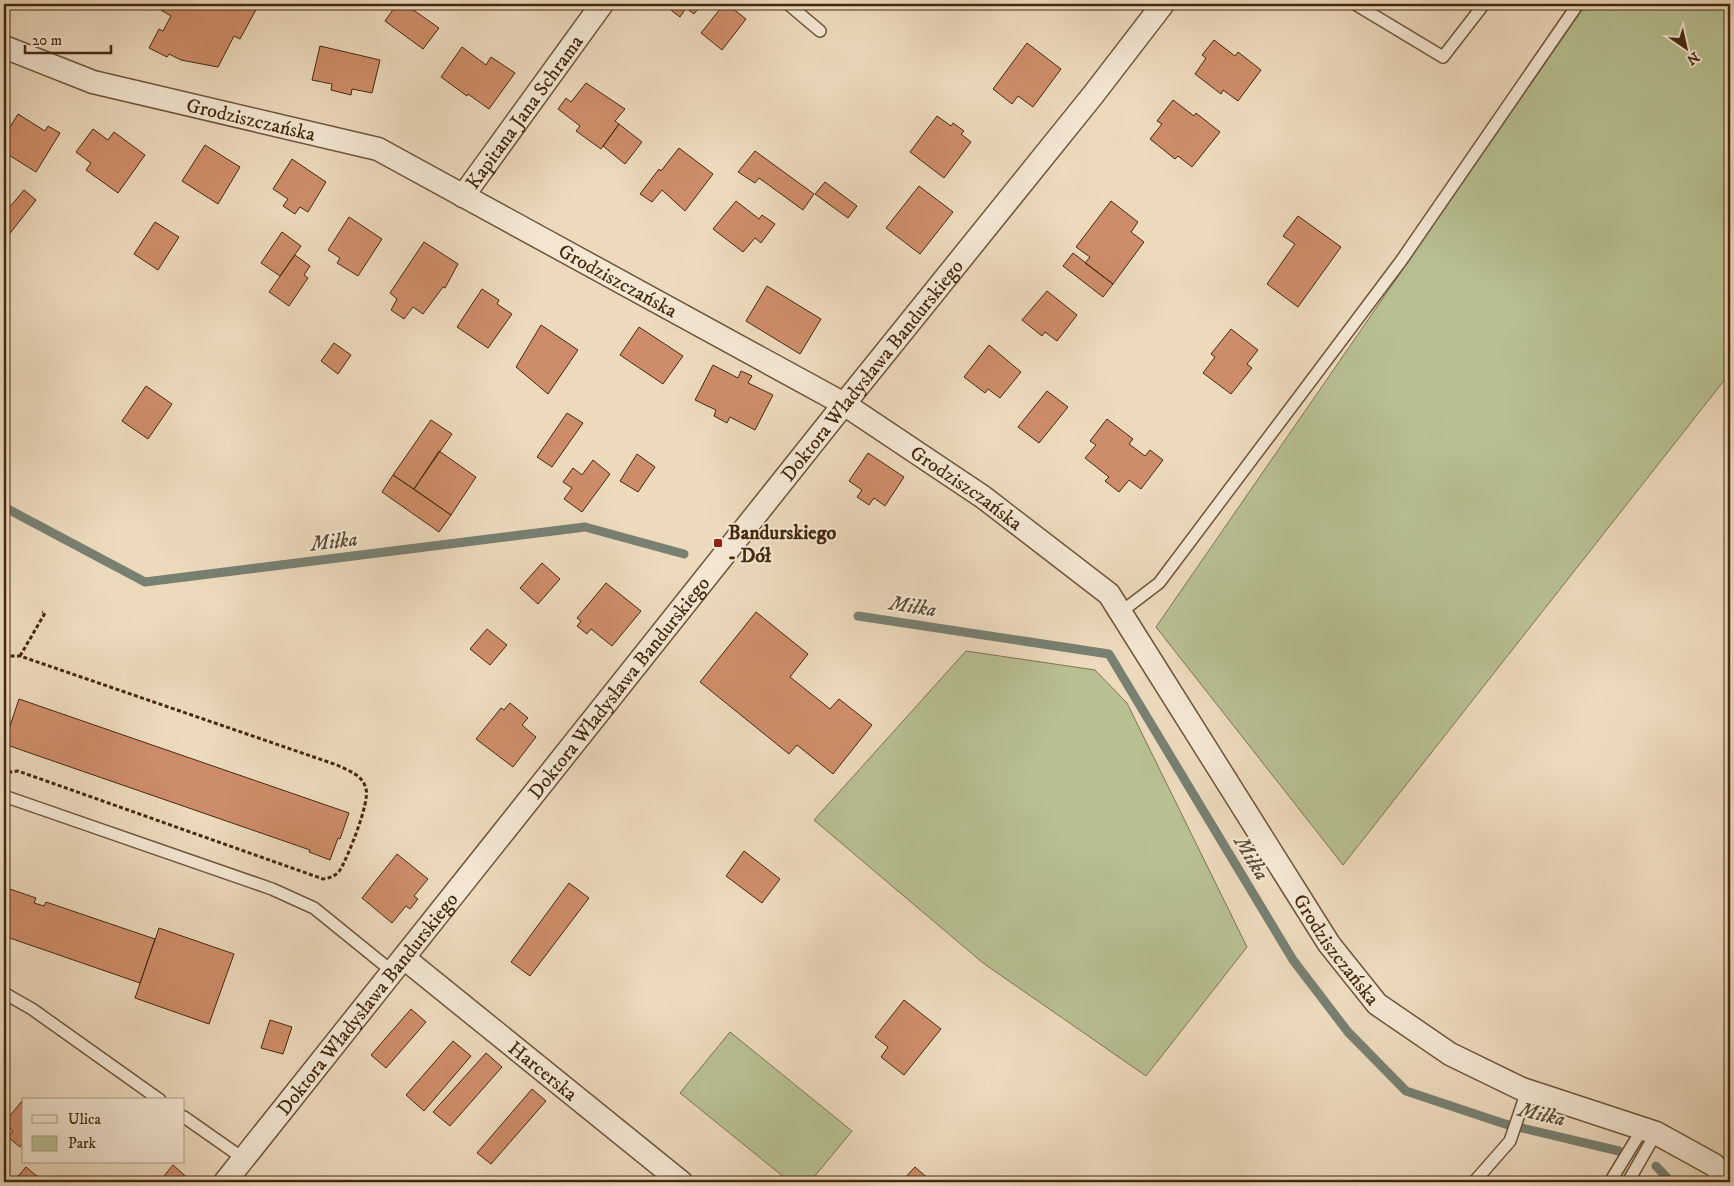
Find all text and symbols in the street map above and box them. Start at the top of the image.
scale bar [25,22,111,54]
north arrow [1662,22,1712,72]
street label: Kapitana Jana Schrama [461,30,590,195]
text: 20 m [32,31,62,50]
text: N [1682,47,1703,69]
street label: Grodziszczańska [184,93,318,148]
street label: Grodziszczańska [554,239,681,324]
street label: Doktora Władysława Bandurskiego [776,255,970,487]
street label: Grodziszczańska [905,441,1027,537]
place label: Bandurskiego - Dół [728,521,836,569]
water label: Miłka [307,526,359,558]
marker: Bandurskiego - Dół [712,537,724,549]
street label: Doktora Władysława Bandurskiego [523,572,716,805]
water label: Miłka [885,590,938,624]
water label: Miłka [1227,830,1274,885]
street label: Doktora Władysława Bandurskiego [272,888,464,1121]
street label: Grodziszczańska [1287,890,1384,1011]
street label: Harcerska [502,1036,582,1108]
water label: Miłka [1514,1097,1568,1133]
legend [22,1098,185,1164]
text: Ulica [68,1110,101,1129]
text: Park [68,1134,97,1153]

